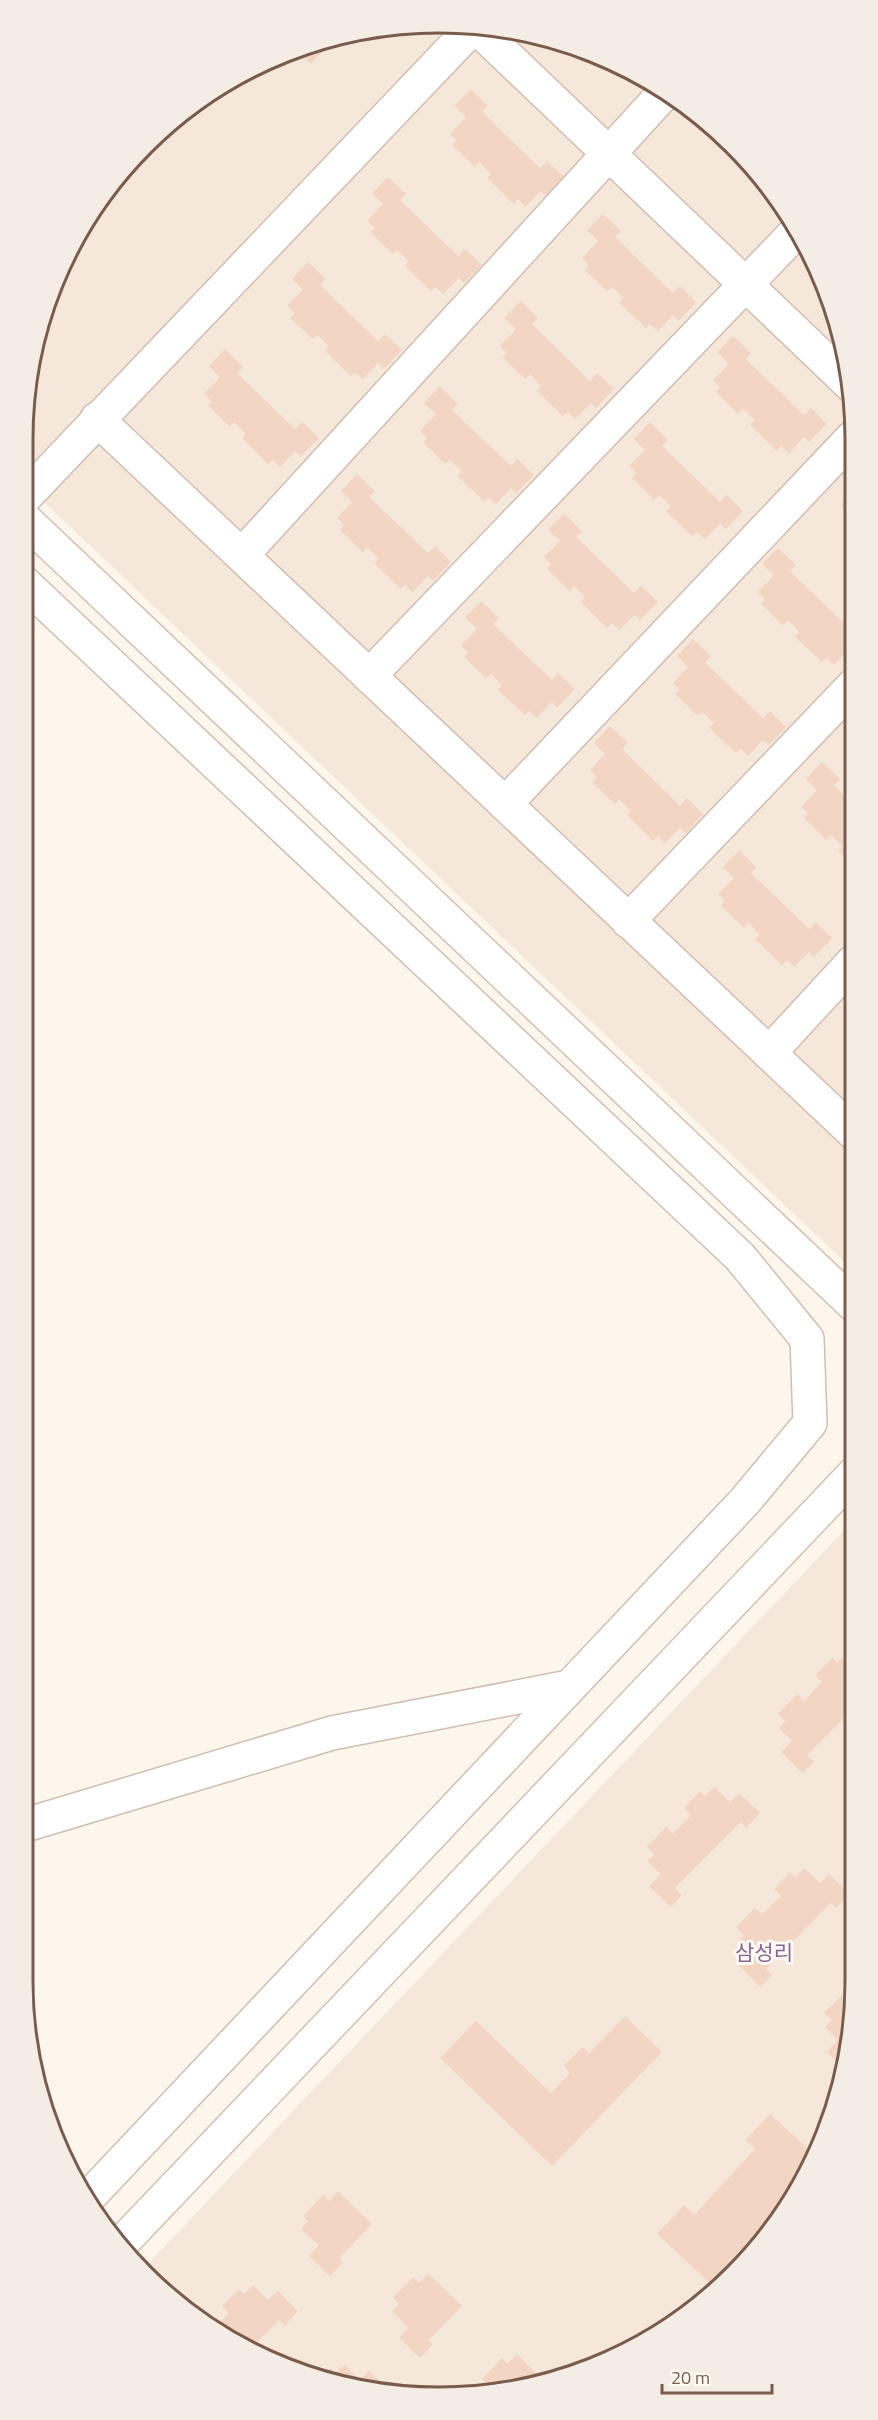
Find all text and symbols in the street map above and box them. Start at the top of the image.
district label: 삼성리 [735,1936,793,1968]
scale bar [662,2357,772,2395]
text: 20 m [671,2364,710,2391]

